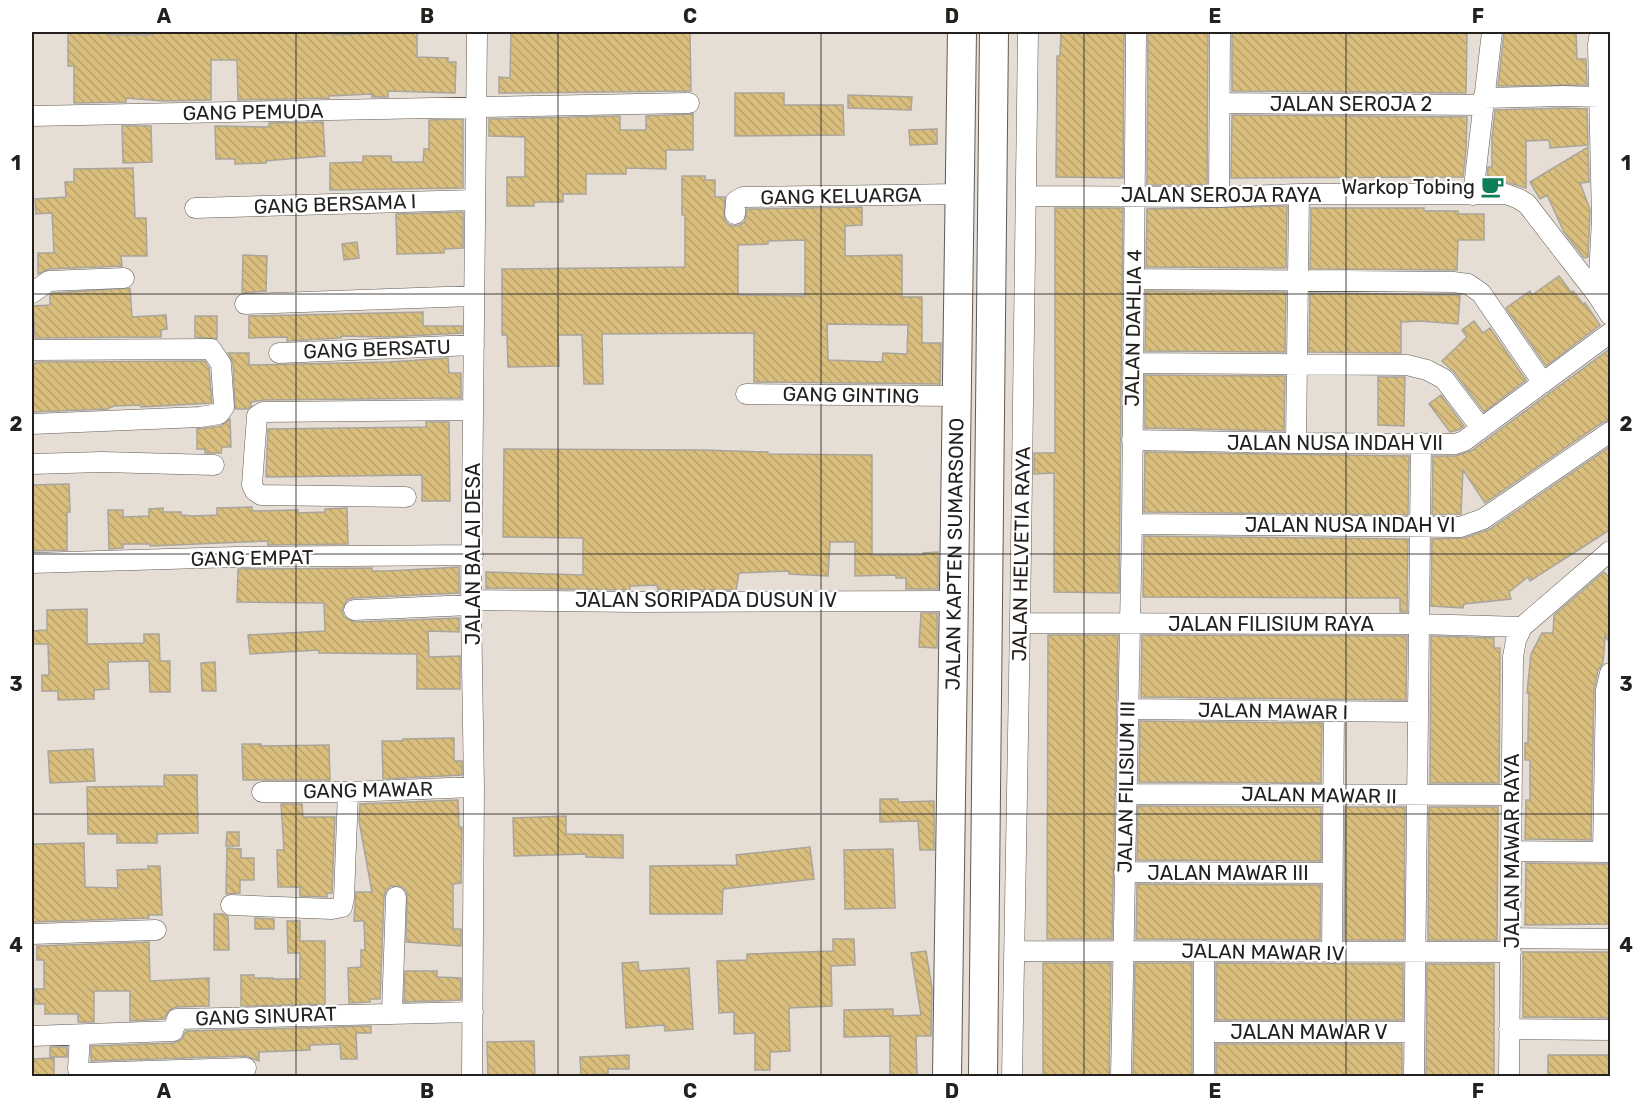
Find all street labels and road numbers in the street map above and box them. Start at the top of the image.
street label: JALAN SEROJA 2 [1270,92,1432,116]
street label: GANG PEMUDA [182,99,324,125]
street label: GANG KELUARGA [760,183,922,209]
street label: JALAN SEROJA RAYA [1121,183,1321,207]
street label: GANG BERSAMA I [253,189,417,219]
street label: JALAN DAHLIA 4 [1120,249,1146,407]
street label: GANG BERSATU [303,334,451,364]
street label: GANG GINTING [782,382,920,408]
street label: JALAN KAPTEN SUMARSONO [941,418,968,690]
street label: JALAN NUSA INDAH VII [1227,431,1443,455]
street label: JALAN HELVETIA RAYA [1007,446,1035,662]
street label: JALAN BALAI DESA [461,463,485,645]
street label: JALAN NUSA INDAH VI [1245,513,1455,537]
street label: GANG EMPAT [190,545,314,571]
street label: JALAN SORIPADA DUSUN IV [575,588,837,612]
street label: JALAN FILISIUM RAYA [1168,612,1374,636]
street label: JALAN MAWAR I [1198,698,1348,724]
street label: JALAN FILISIUM III [1112,701,1140,873]
street label: JALAN MAWAR RAYA [1500,754,1524,948]
street label: GANG MAWAR [303,777,433,803]
street label: JALAN MAWAR II [1241,782,1397,808]
street label: JALAN MAWAR III [1147,861,1309,885]
street label: JALAN MAWAR IV [1181,939,1345,965]
street label: GANG SINURAT [195,1002,338,1030]
street label: JALAN MAWAR V [1230,1020,1388,1044]

